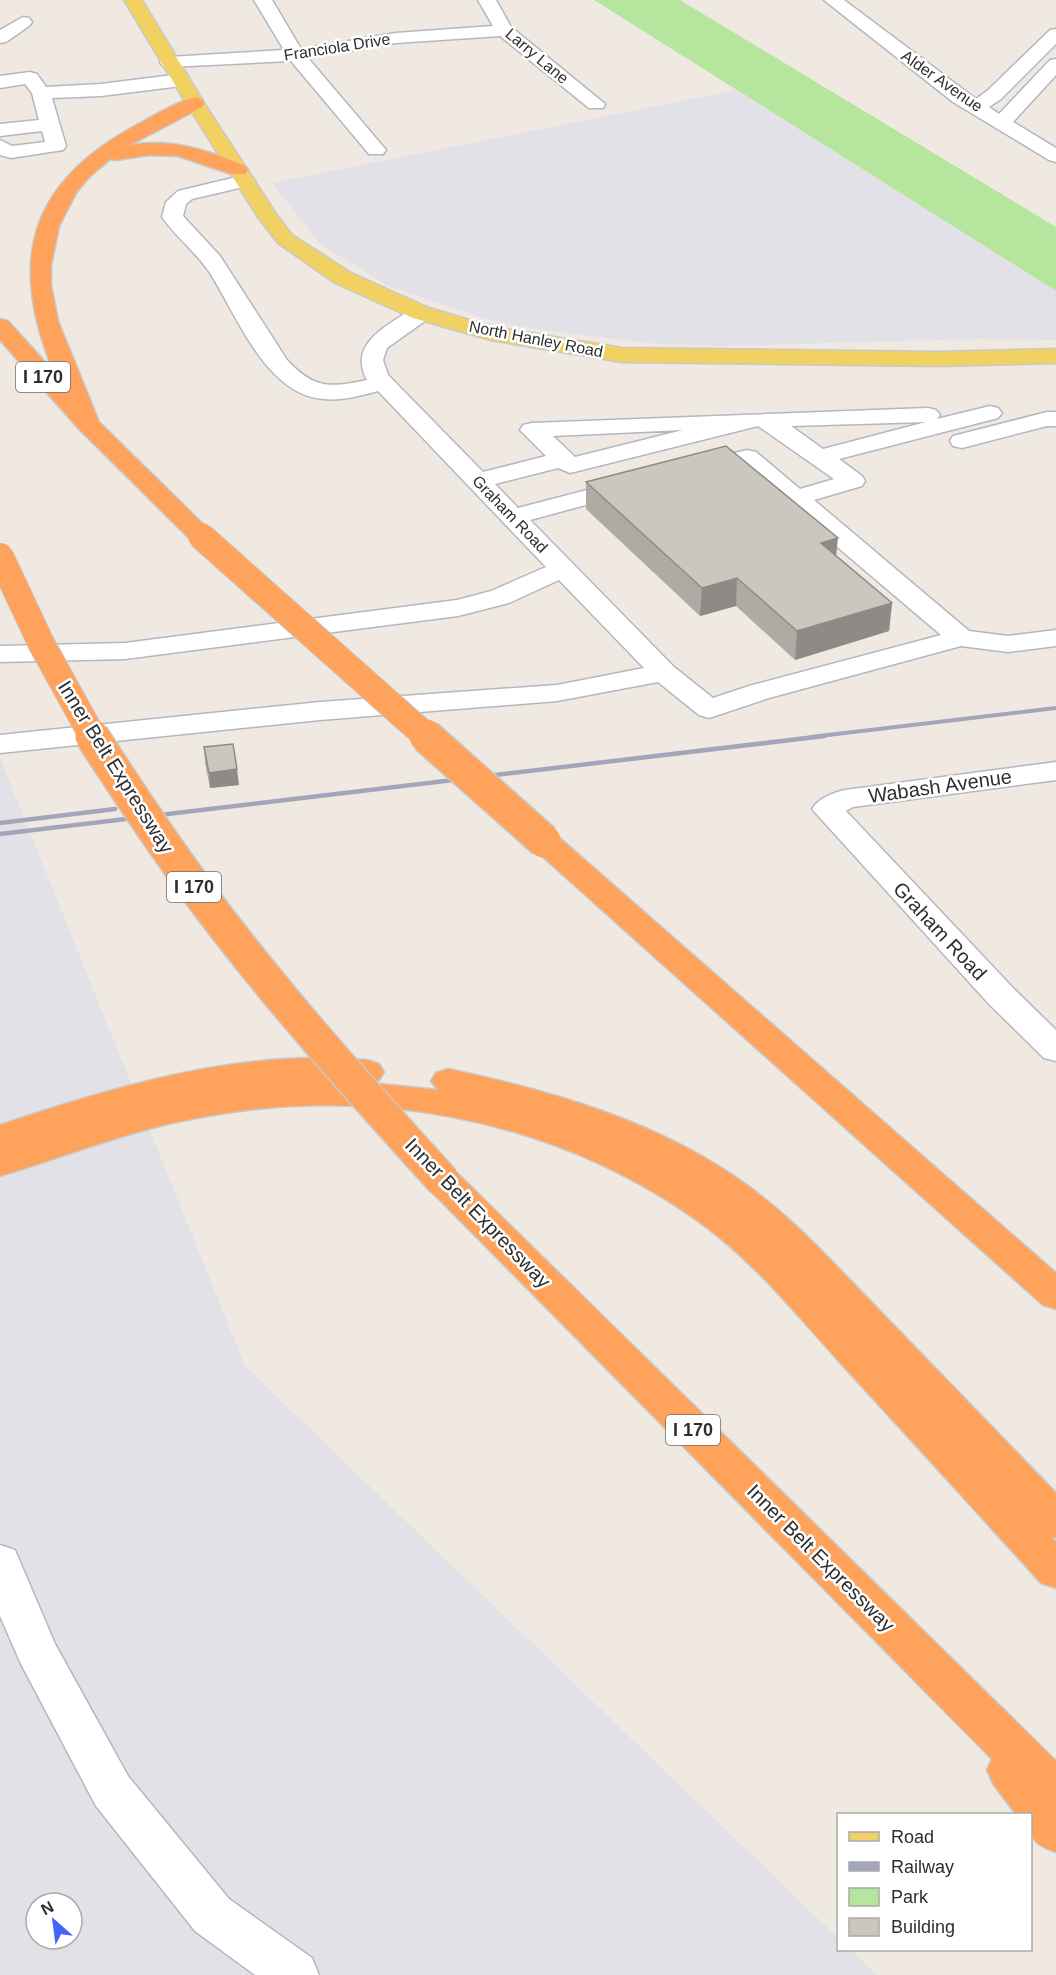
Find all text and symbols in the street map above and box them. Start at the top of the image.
street label: Larry Lane [502,25,572,87]
street label: Franciola Drive [283,30,392,64]
street label: Alder Avenue [898,47,986,115]
street label: North Hanley Road [468,318,604,360]
road number: I 170 [16,362,70,392]
street label: Graham Road [469,472,551,556]
street label: Inner Belt Expressway [54,677,178,857]
street label: Wabash Avenue [867,765,1013,807]
road number: I 170 [167,872,221,902]
street label: Graham Road [889,878,991,984]
street label: Inner Belt Expressway [401,1134,555,1292]
road number: I 170 [666,1415,720,1445]
street label: Inner Belt Expressway [743,1480,899,1636]
legend [837,1813,1032,1951]
text: Road [891,1827,934,1847]
text: Railway [891,1857,954,1877]
text: Park [891,1887,929,1907]
north arrow [24,1891,84,1951]
text: N [38,1898,56,1918]
text: Building [891,1917,955,1937]

